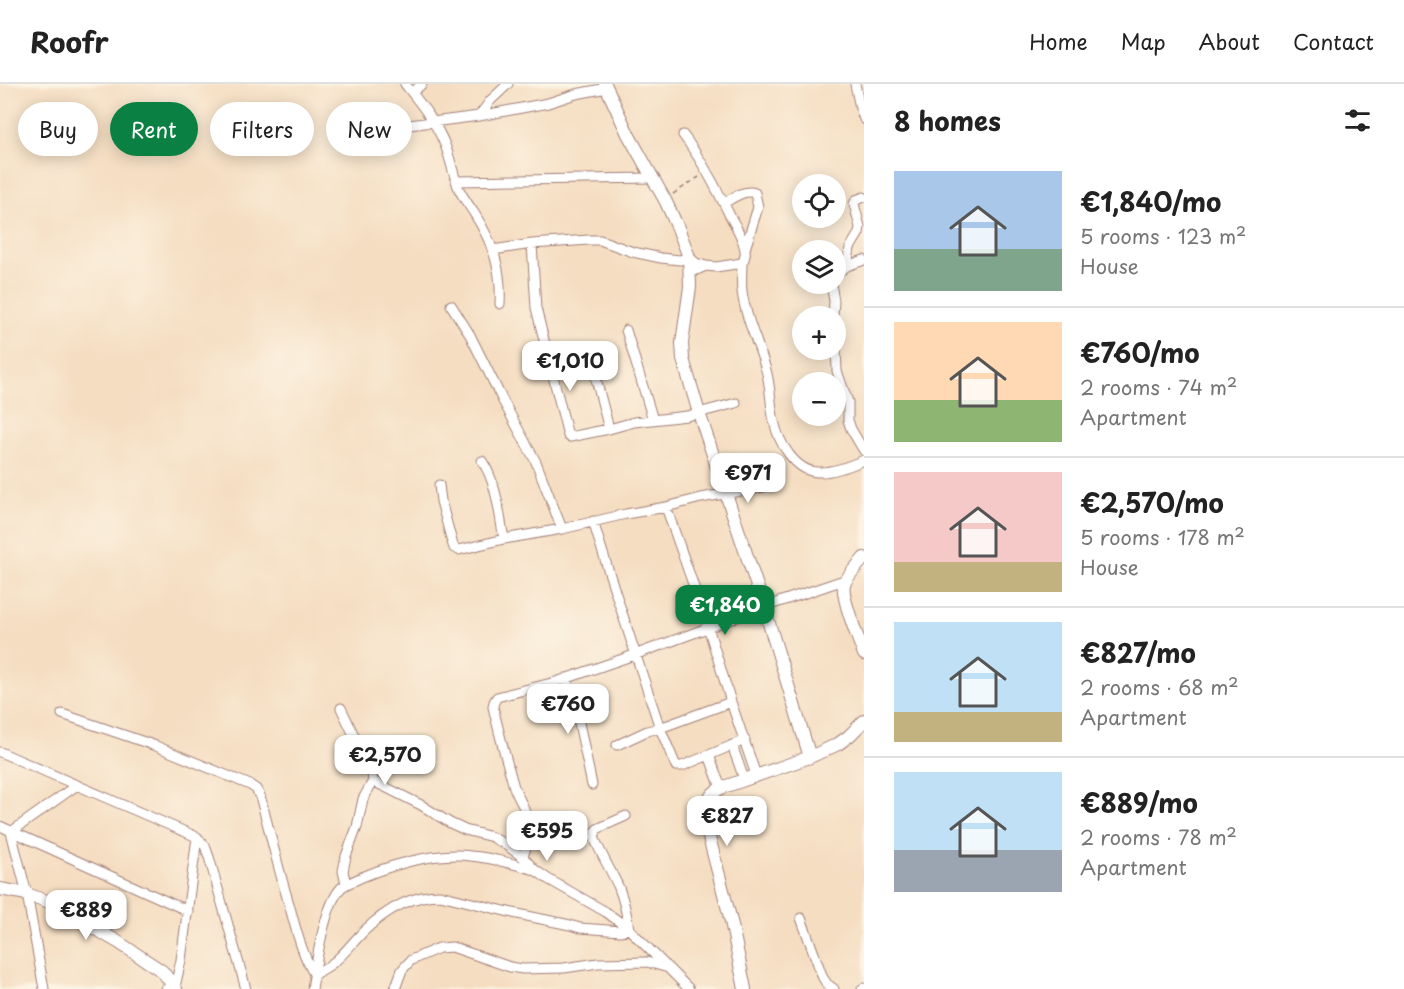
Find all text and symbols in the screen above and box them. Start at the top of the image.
text: Roofr [30,20,109,63]
text: Home [1029,25,1088,57]
text: Map [1121,25,1166,57]
text: About [1199,25,1260,57]
text: Contact [1293,25,1374,57]
text: 8 homes [894,101,1001,140]
chip: Buy [18,102,98,156]
chip: Rent [110,102,198,156]
chip: Filters [210,102,314,156]
chip: New [326,102,412,156]
icon: filters [1341,104,1374,137]
map controls [792,174,846,426]
button: locate [792,174,846,228]
text: €1,840/mo [1080,182,1221,221]
icon: home [942,195,1014,267]
text: 5 rooms · 123 m² [1080,221,1246,251]
button: layers [792,240,846,294]
text: House [1080,251,1139,281]
button: + [792,306,846,360]
text: €760/mo [1080,333,1199,372]
pin: €1,010 [521,341,619,392]
text: €1,010 [536,345,604,375]
icon: home [942,346,1014,418]
button: − [792,372,846,426]
text: 2 rooms · 74 m² [1080,372,1237,402]
text: Apartment [1080,402,1187,432]
pin: €971 [712,453,784,504]
text: €971 [724,457,772,487]
text: €2,570/mo [1080,483,1224,522]
icon: home [942,496,1014,568]
text: 5 rooms · 178 m² [1080,522,1245,552]
text: House [1080,552,1139,582]
pin: €1,840 [676,585,774,636]
text: €1,840 [689,589,761,619]
text: €827/mo [1080,633,1196,672]
icon: home [942,646,1014,718]
text: 2 rooms · 68 m² [1080,672,1239,702]
pin: €760 [532,684,604,735]
text: €760 [541,688,595,718]
text: Apartment [1080,702,1187,732]
pin: €2,570 [336,735,434,786]
text: €2,570 [348,739,422,769]
text: €889/mo [1080,783,1198,822]
pin: €827 [691,796,763,847]
icon: home [942,796,1014,868]
text: €827 [701,800,753,830]
pin: €595 [511,811,583,862]
text: €595 [521,815,573,845]
text: 2 rooms · 78 m² [1080,822,1237,852]
text: Apartment [1080,852,1187,882]
pin: €889 [50,890,122,941]
text: €889 [60,894,112,924]

